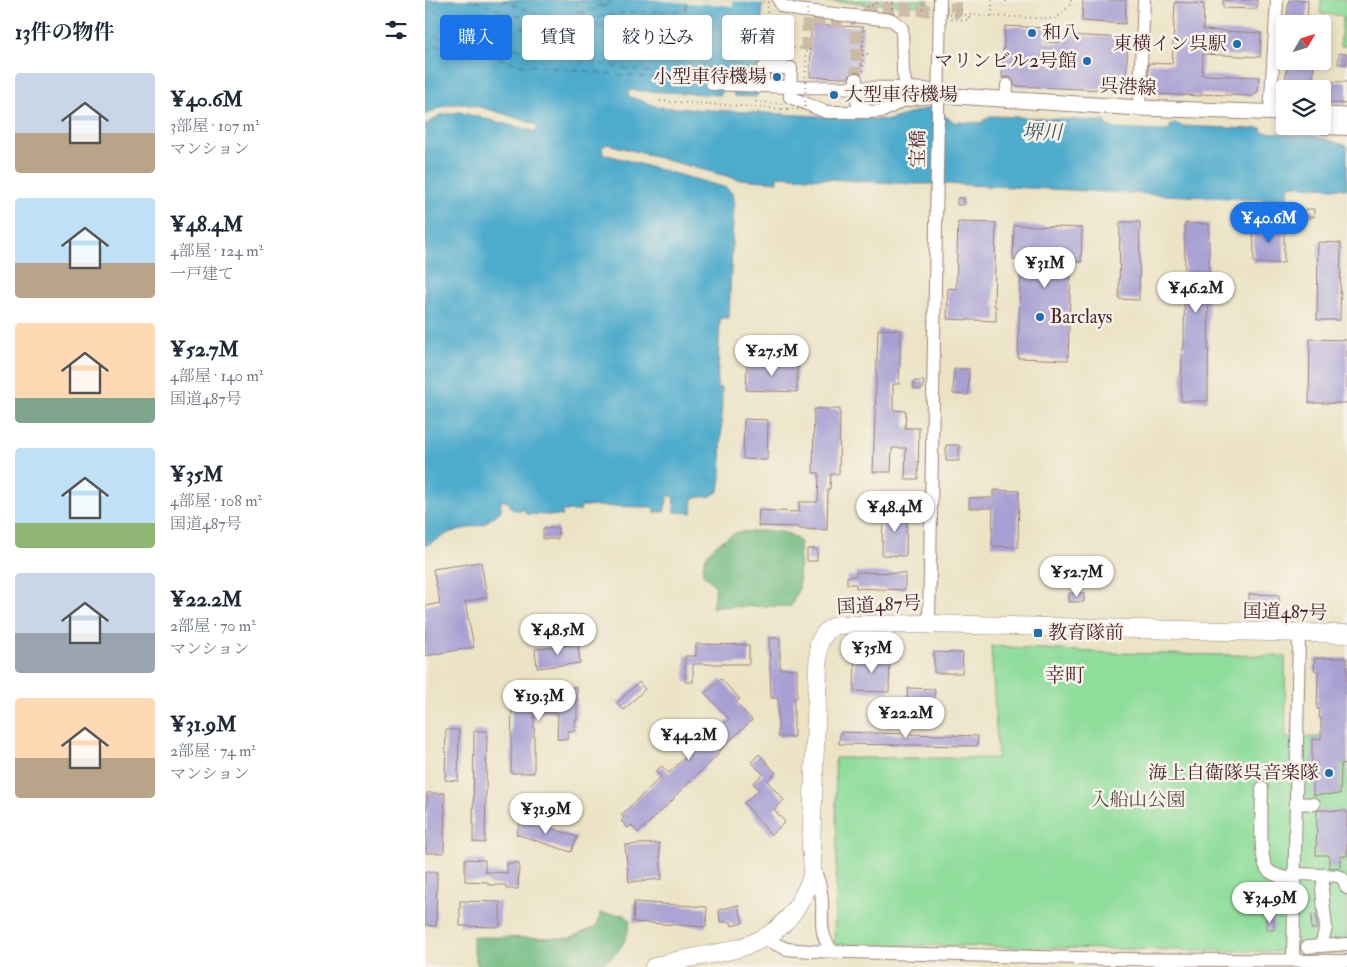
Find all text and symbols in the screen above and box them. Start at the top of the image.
chip: 購入 [440,15,512,60]
chip: 賃貸 [522,15,594,60]
chip: 絞り込み [604,15,712,60]
chip: 新着 [722,15,794,60]
north arrow [1276,15,1331,70]
map controls [1276,15,1331,135]
icon: filters [382,16,410,44]
text: 13件の物件 [15,19,115,46]
place label: 和八 [1042,21,1080,45]
marker: 和八 [1026,27,1038,39]
place label: 東横イン呉駅 [1113,32,1227,56]
marker: 東横イン呉駅 [1231,38,1243,50]
place label: マリンビル2号館 [934,49,1077,73]
marker: マリンビル2号館 [1081,55,1093,67]
place label: 小型車待機場 [653,65,767,89]
marker: 小型車待機場 [771,71,783,83]
street label: 呉港線 [1099,74,1157,100]
button: layers [1276,80,1331,135]
place label: 大型車待機場 [844,83,958,107]
text: ¥40.6M [170,86,243,113]
marker: 大型車待機場 [828,89,840,101]
icon: home [55,93,115,153]
text: 3部屋 · 107 m² [170,116,259,136]
water label: 堺川 [1022,120,1064,145]
street label: 宝橋 [906,130,930,168]
text: マンション [170,139,249,159]
pin: ¥40.6M [1228,202,1310,244]
text: ¥40.6M [1241,208,1297,228]
text: ¥48.4M [170,211,243,238]
icon: home [55,218,115,278]
text: 4部屋 · 124 m² [170,241,263,261]
pin: ¥31M [1015,246,1075,289]
text: ¥31M [1025,253,1065,273]
text: 一戸建て [170,264,234,284]
pin: ¥46.2M [1155,272,1237,314]
text: ¥46.2M [1168,278,1224,298]
place label: Barclays [1050,305,1112,329]
marker: Barclays [1034,311,1046,323]
pin: ¥27.5M [731,334,813,377]
text: ¥52.7M [170,336,239,363]
text: ¥27.5M [746,341,798,361]
icon: home [55,343,115,403]
text: 4部屋 · 140 m² [170,366,263,386]
text: 国道487号 [170,389,241,409]
text: ¥35M [170,461,223,488]
icon: home [55,468,115,528]
pin: ¥48.4M [854,490,936,533]
text: 4部屋 · 108 m² [170,491,262,511]
text: ¥48.4M [867,497,923,517]
text: 国道487号 [170,514,241,534]
pin: ¥52.7M [1036,556,1118,598]
text: ¥52.7M [1051,562,1103,582]
text: ¥22.2M [170,586,242,613]
street label: 国道487号 [836,591,922,619]
icon: home [55,593,115,653]
street label: 国道487号 [1242,599,1328,625]
pin: ¥48.5M [517,614,599,656]
text: 2部屋 · 70 m² [170,616,256,636]
text: ¥48.5M [531,620,585,640]
place label: 教育隊前 [1048,621,1124,645]
marker: 教育隊前 [1032,627,1044,639]
pin: ¥35M [842,632,902,674]
text: ¥35M [852,638,892,658]
text: マンション [170,639,249,659]
district label: 幸町 [1045,663,1085,688]
pin: ¥19.3M [498,680,580,722]
text: ¥19.3M [514,686,564,706]
pin: ¥22.2M [865,696,947,739]
text: ¥22.2M [879,703,933,723]
text: ¥31.9M [170,711,237,738]
icon: home [55,718,115,778]
pin: ¥44.2M [648,718,730,761]
text: ¥44.2M [661,725,717,745]
text: 2部屋 · 74 m² [170,741,256,761]
place label: 海上自衛隊呉音楽隊 [1148,761,1319,785]
text: マンション [170,764,249,784]
marker: 海上自衛隊呉音楽隊 [1323,767,1335,779]
park label: 入船山公園 [1090,788,1186,812]
pin: ¥31.9M [505,792,587,835]
text: ¥31.9M [521,799,571,819]
pin: ¥34.9M [1229,882,1311,924]
text: ¥34.9M [1243,888,1297,908]

